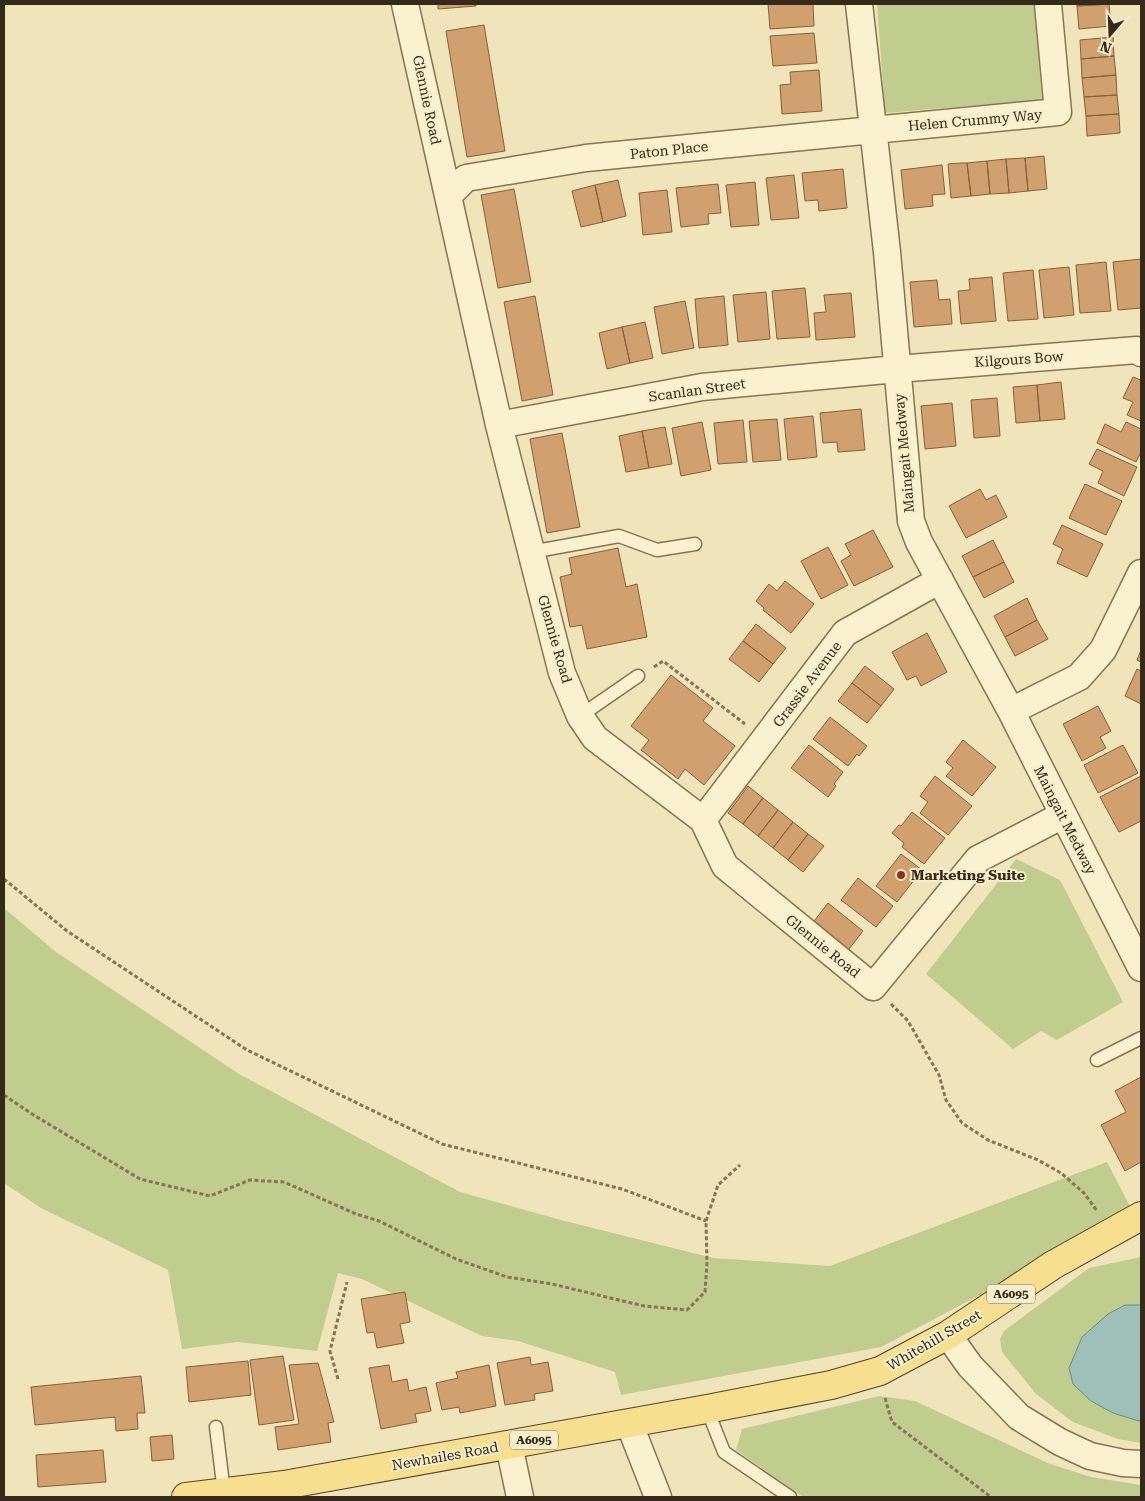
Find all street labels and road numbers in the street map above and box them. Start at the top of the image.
street label: Glennie Road [410,54,444,146]
street label: Helen Crummy Way [907,106,1043,134]
street label: Paton Place [629,138,709,162]
street label: Kilgours Bow [974,348,1064,370]
street label: Scanlan Street [647,375,747,405]
street label: Maingait Medway [891,392,917,513]
street label: Glennie Road [535,593,575,685]
street label: Grassie Avenue [770,638,845,730]
street label: Maingait Medway [1031,763,1100,878]
street label: Glennie Road [783,911,863,981]
road number: A6095 [987,1285,1035,1304]
street label: Whitehill Street [884,1306,984,1374]
road number: A6095 [510,1430,558,1450]
street label: Newhailes Road [390,1439,500,1473]

